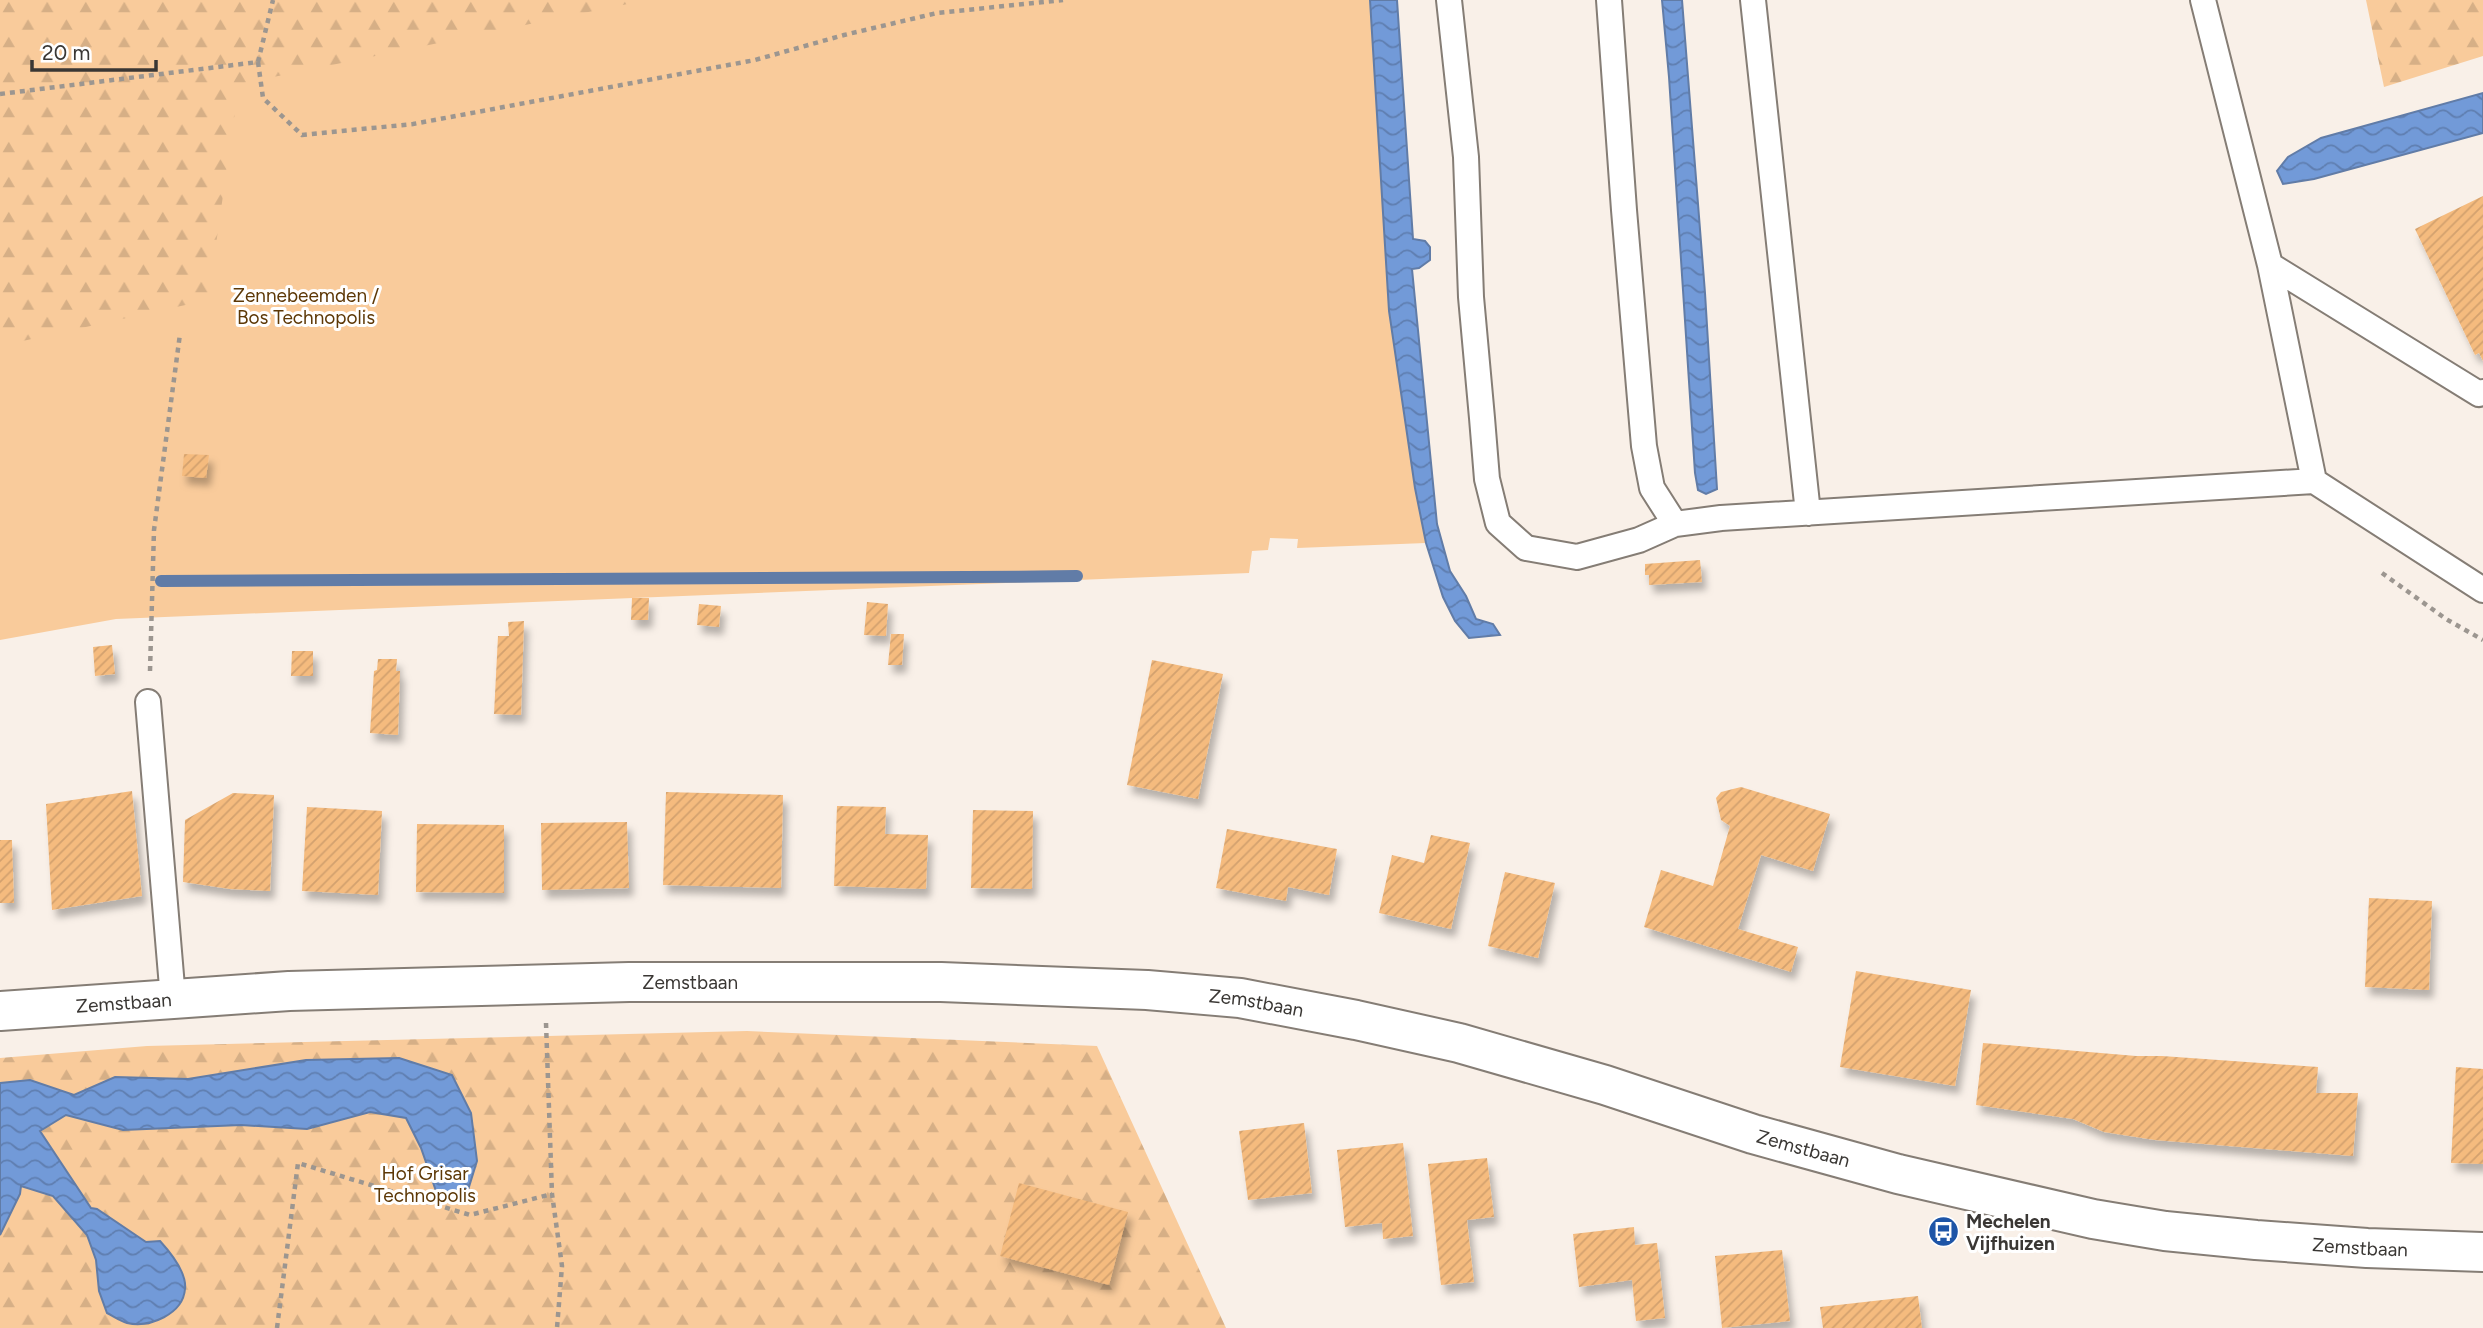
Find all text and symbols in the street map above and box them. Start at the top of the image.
scale bar [32,28,156,72]
text: 20 m [42,40,90,65]
park label: Zennebeemden / Bos Technopolis [233,284,380,329]
street label: Zemstbaan [642,971,738,994]
street label: Zemstbaan [1208,984,1306,1021]
street label: Zemstbaan [75,988,172,1017]
street label: Zemstbaan [1754,1124,1853,1172]
park label: Hof Grisar Technopolis [374,1162,476,1207]
place label: Mechelen Vijfhuizen [1966,1210,2055,1255]
bus stop icon: Mechelen Vijfhuizen [1926,1215,1960,1249]
street label: Zemstbaan [2311,1233,2408,1261]

